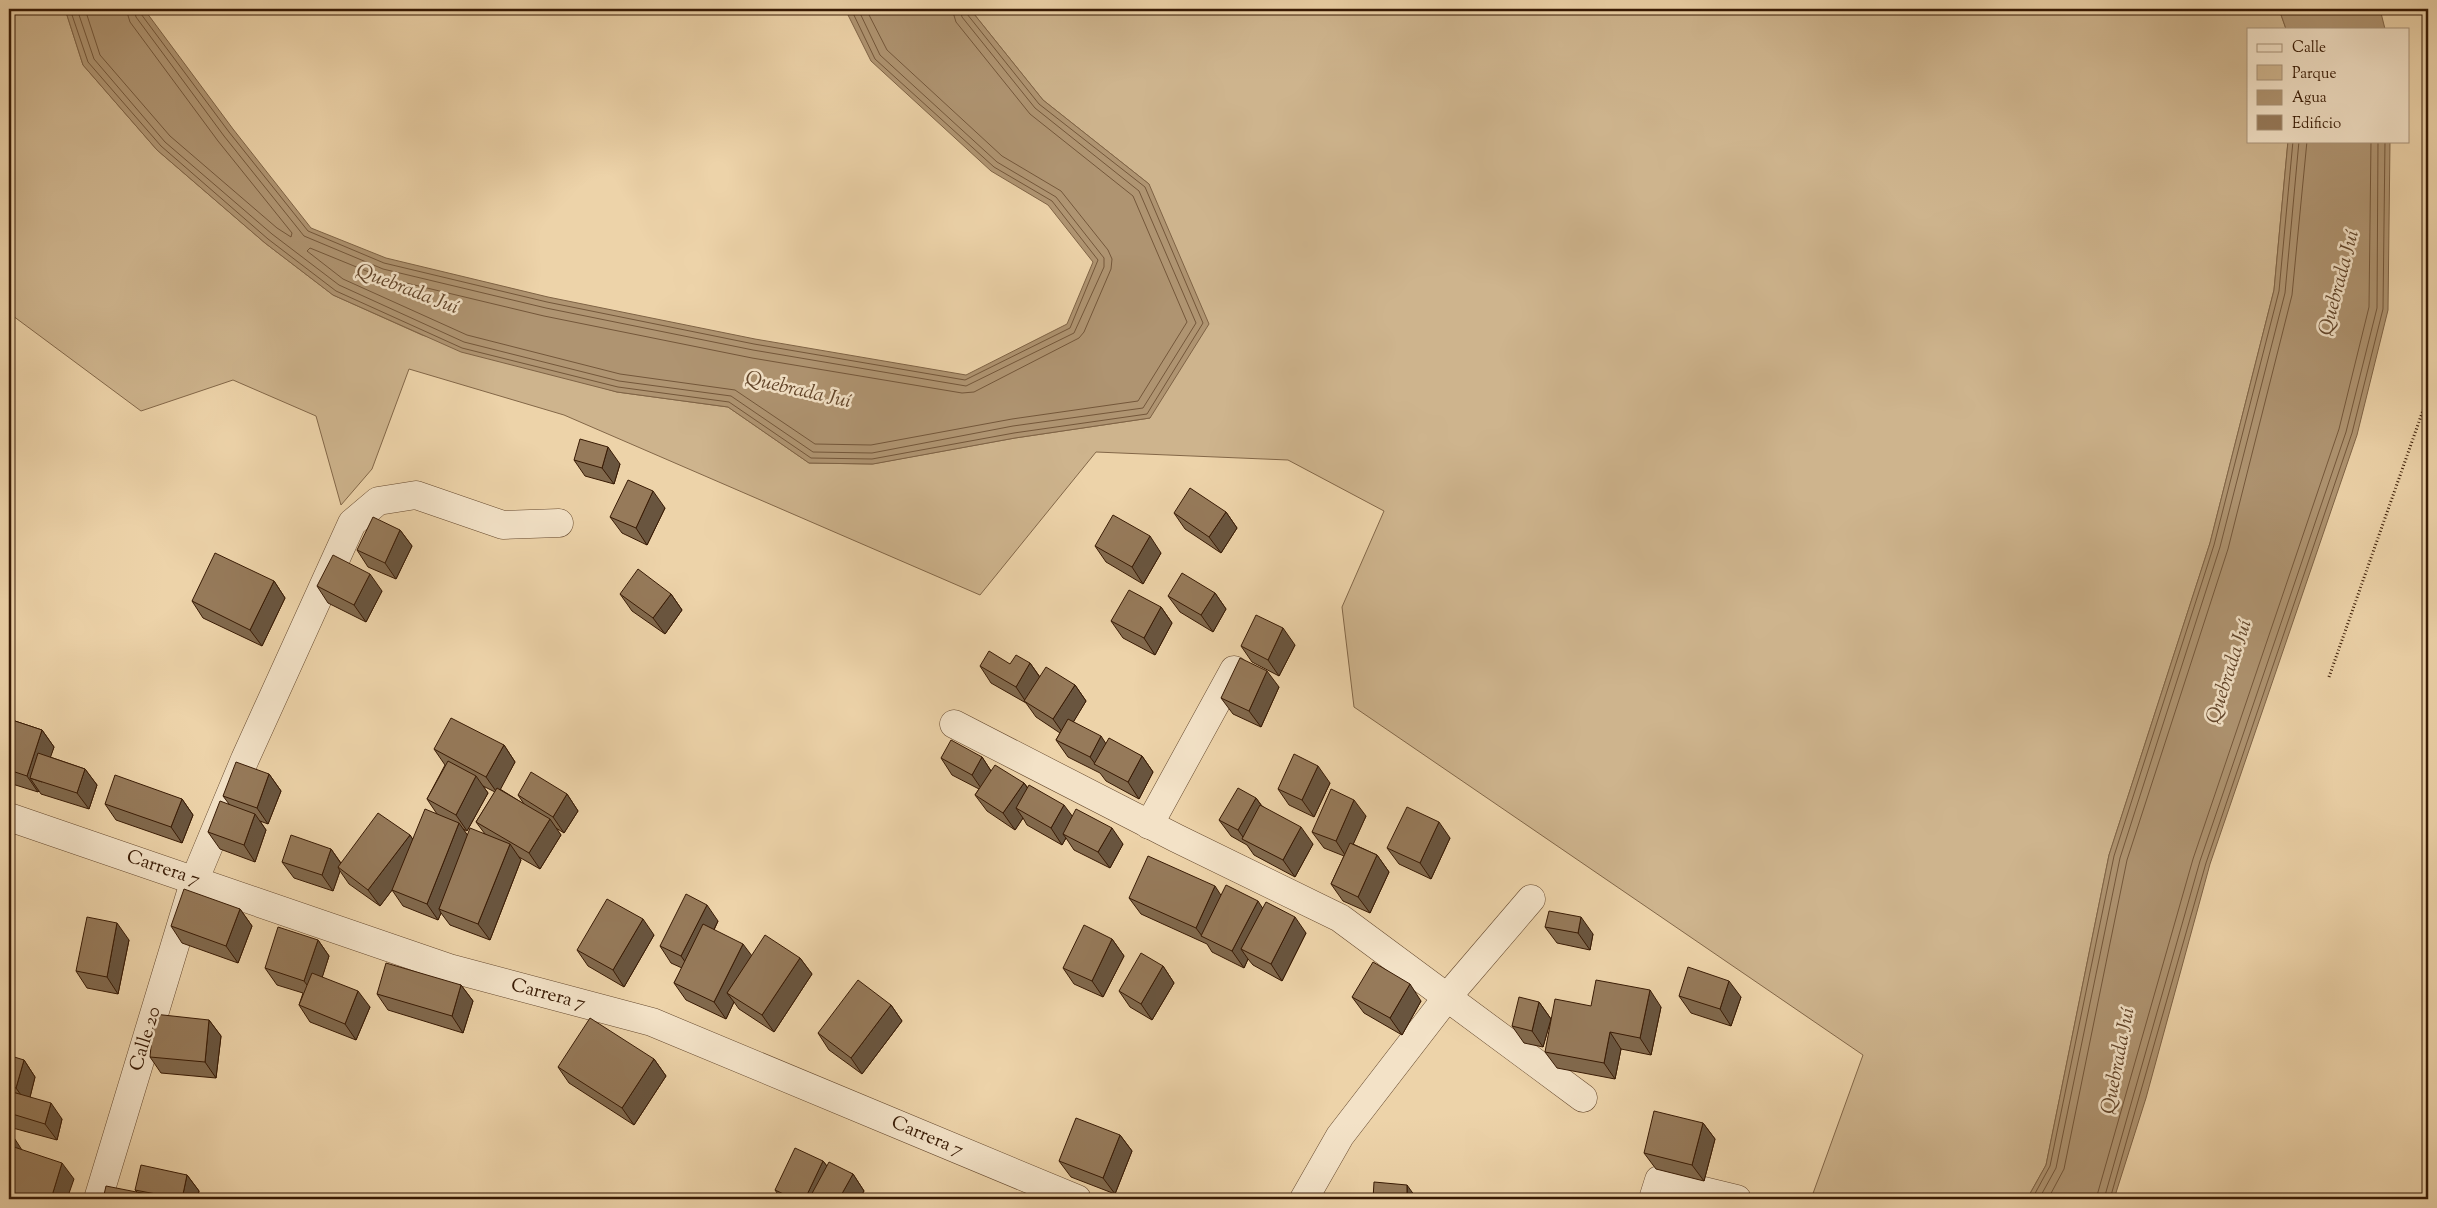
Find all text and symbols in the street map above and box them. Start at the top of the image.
legend [2247,28,2410,142]
text: Calle [2292,38,2326,59]
text: Parque [2292,64,2336,85]
text: Agua [2292,88,2327,109]
text: Edificio [2292,114,2341,135]
water label: Quebrada Juí [2312,226,2368,339]
water label: Quebrada Juí [352,257,463,323]
water label: Quebrada Juí [742,365,855,417]
water label: Quebrada Juí [2200,615,2261,728]
street label: Carrera 7 [123,844,204,894]
street label: Carrera 7 [508,972,589,1018]
street label: Calle 20 [123,1003,169,1075]
water label: Quebrada Juí [2094,1004,2144,1117]
street label: Carrera 7 [887,1110,968,1164]

